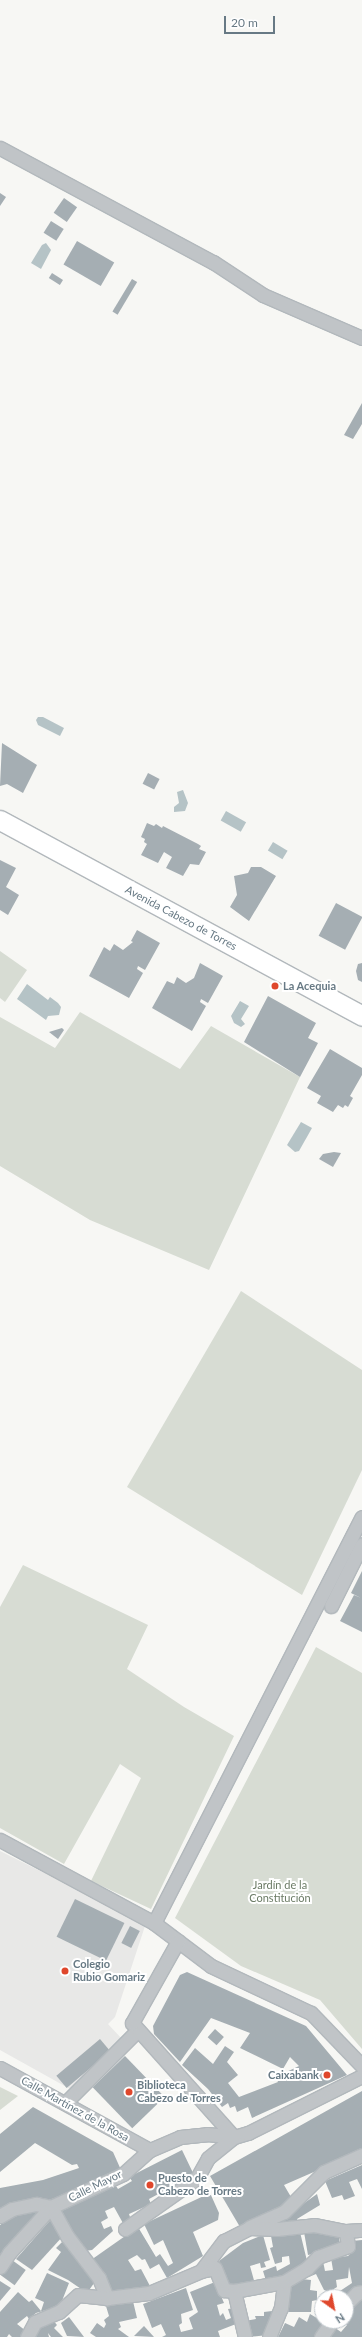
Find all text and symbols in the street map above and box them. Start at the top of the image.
scale bar [226,8,277,34]
text: 20 m [231,15,258,30]
street label: Avenida Cabezo de Torres [123,883,239,953]
place label: La Acequia [283,979,336,993]
marker: La Acequia [270,981,280,991]
park label: Jardín de la Constitución [249,1879,311,1905]
place label: Colegio Rubio Gomariz [73,1958,145,1984]
marker: Colegio Rubio Gomariz [60,1966,70,1976]
place label: Caixabank [268,2068,319,2082]
marker: Caixabank [322,2070,332,2080]
street label: Calle Martínez de la Rosa [19,2074,131,2144]
place label: Biblioteca Cabezo de Torres [137,2079,221,2105]
marker: Biblioteca Cabezo de Torres [124,2087,134,2097]
street label: Calle Mayor [66,2167,124,2205]
place label: Puesto de Cabezo de Torres [158,2172,242,2198]
marker: Puesto de Cabezo de Torres [145,2180,155,2190]
north arrow [314,2289,354,2329]
text: N [333,2311,347,2326]

